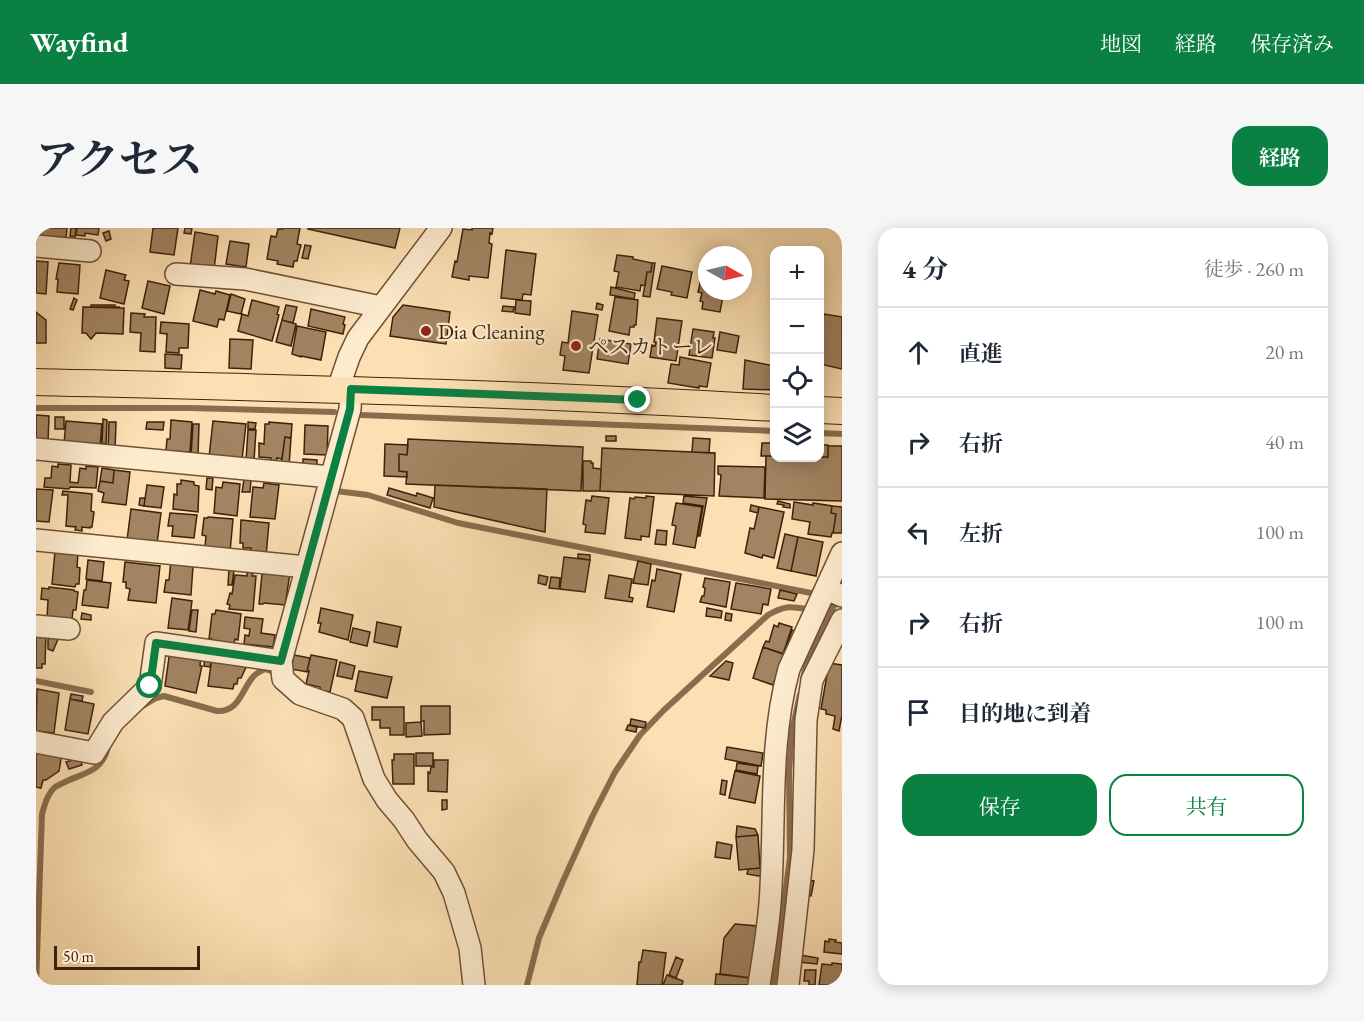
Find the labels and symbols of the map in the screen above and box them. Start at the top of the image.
north arrow [698,246,752,300]
place label: Dia Cleaning [438,318,545,345]
marker: Dia Cleaning [419,324,433,338]
place label: ペスカトーレ [588,333,714,360]
marker: ペスカトーレ [569,339,583,353]
route end [624,386,650,412]
route start [136,672,162,698]
scale bar [54,943,200,970]

